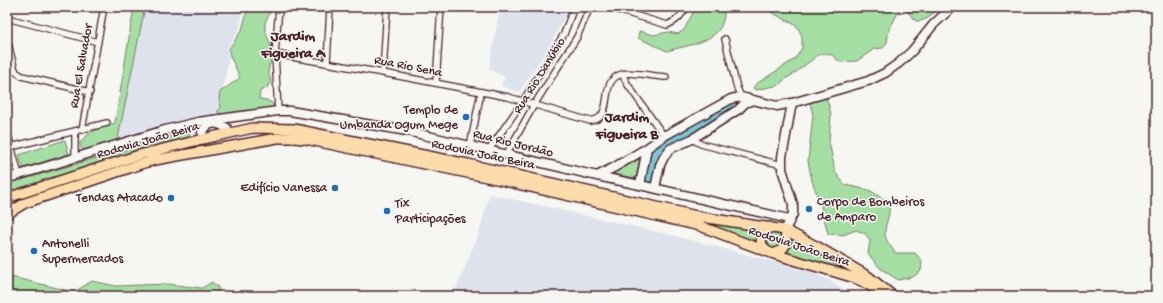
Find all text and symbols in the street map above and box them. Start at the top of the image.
street label: Rua El Salvador [67,21,97,109]
district label: Jardim Figueira A [260,28,326,63]
street label: Rua Rio Danúbio [511,35,570,117]
street label: Rua Rio Sena [373,53,444,81]
place label: Templo de Umbanda Ogum Mege [340,103,458,133]
district label: Jardim Figueira B [595,109,660,144]
marker: Templo de Umbanda Ogum Mege [461,112,471,122]
street label: Rodovia João Beira [95,119,201,163]
street label: Rua Rio Jordão [471,127,555,161]
street label: Rodovia João Beira [430,137,537,173]
place label: Edifício Vanessa [240,181,328,196]
marker: Edifício Vanessa [330,183,340,193]
place label: Tendas Atacado [75,191,163,206]
marker: Tendas Atacado [166,193,176,203]
place label: Corpo de Bombeiros de Amparo [817,195,925,225]
place label: Tix Participações [394,197,467,227]
marker: Corpo de Bombeiros de Amparo [804,204,814,214]
marker: Tix Participações [382,206,392,216]
street label: Rodovia João Beira [747,224,852,271]
place label: Antonelli Supermercados [42,237,124,267]
marker: Antonelli Supermercados [29,246,39,256]

